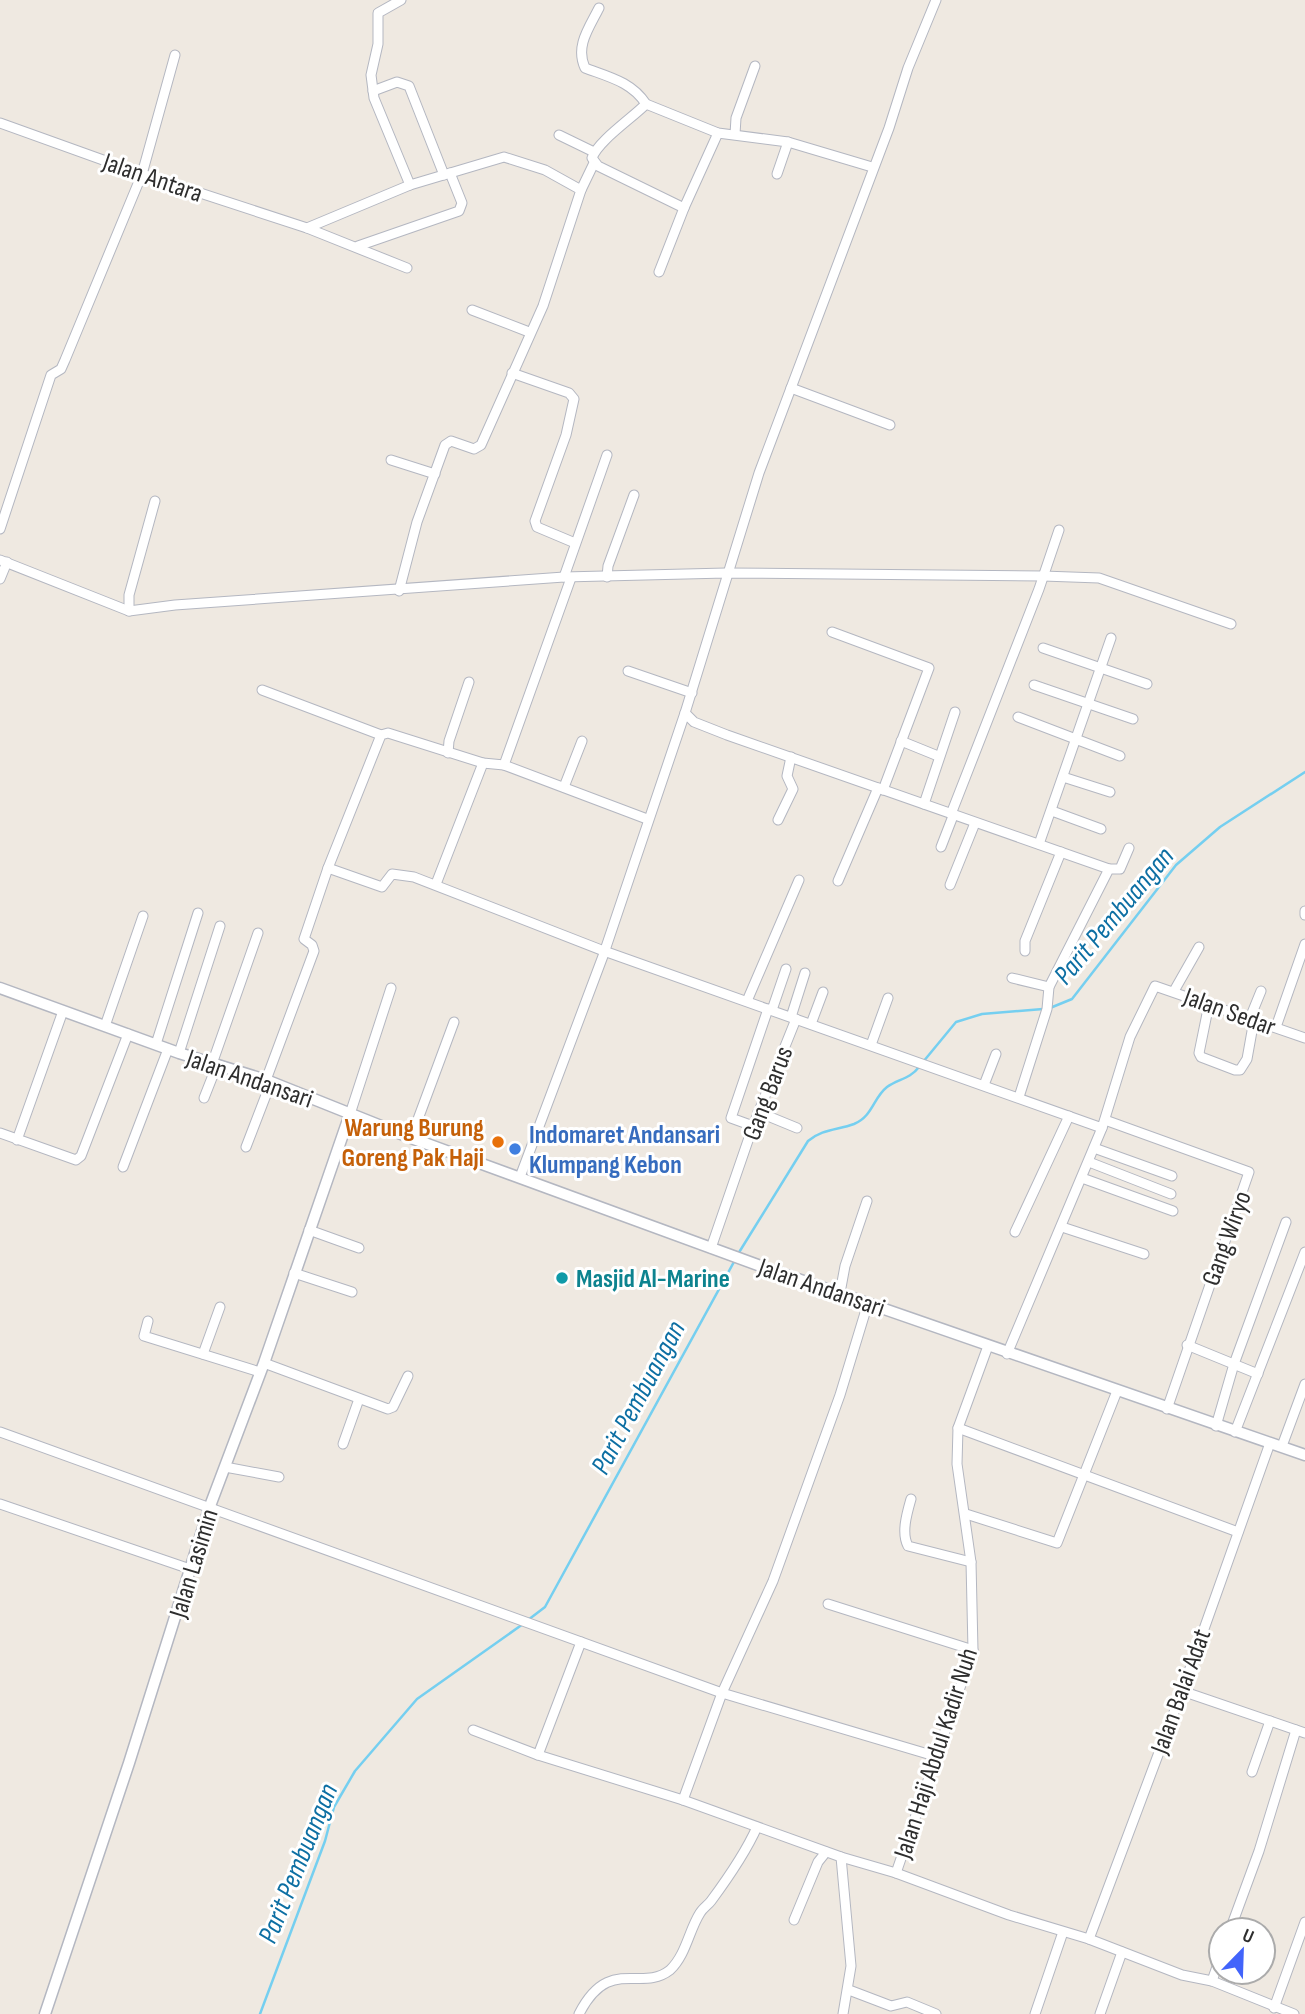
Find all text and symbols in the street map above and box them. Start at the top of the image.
street label: Jalan Antara [98,147,206,210]
water label: Parit Pembuangan [1047,840,1181,991]
street label: Jalan Sedar [1178,981,1280,1043]
street label: Gang Barus [736,1042,800,1145]
street label: Jalan Andansari [181,1043,317,1116]
place label: Warung Burung Goreng Pak Haji [342,1113,484,1174]
place label: Indomaret Andansari Klumpang Kebon [529,1120,720,1181]
marker: Warung Burung Goreng Pak Haji [490,1134,506,1150]
marker: Indomaret Andansari Klumpang Kebon [507,1141,523,1157]
street label: Gang Wiryo [1196,1187,1259,1290]
street label: Jalan Andansari [753,1252,889,1325]
place label: Masjid Al-Marine [576,1264,730,1295]
marker: Masjid Al-Marine [554,1270,570,1286]
water label: Parit Pembuangan [584,1315,693,1480]
street label: Jalan Lasimin [163,1505,226,1622]
street label: Jalan Balai Adat [1144,1625,1218,1759]
street label: Jalan Haji Abdul Kadir Nuh [887,1644,985,1864]
water label: Parit Pembuangan [251,1779,345,1948]
north arrow [1207,1916,1277,1986]
text: U [1239,1924,1257,1949]

